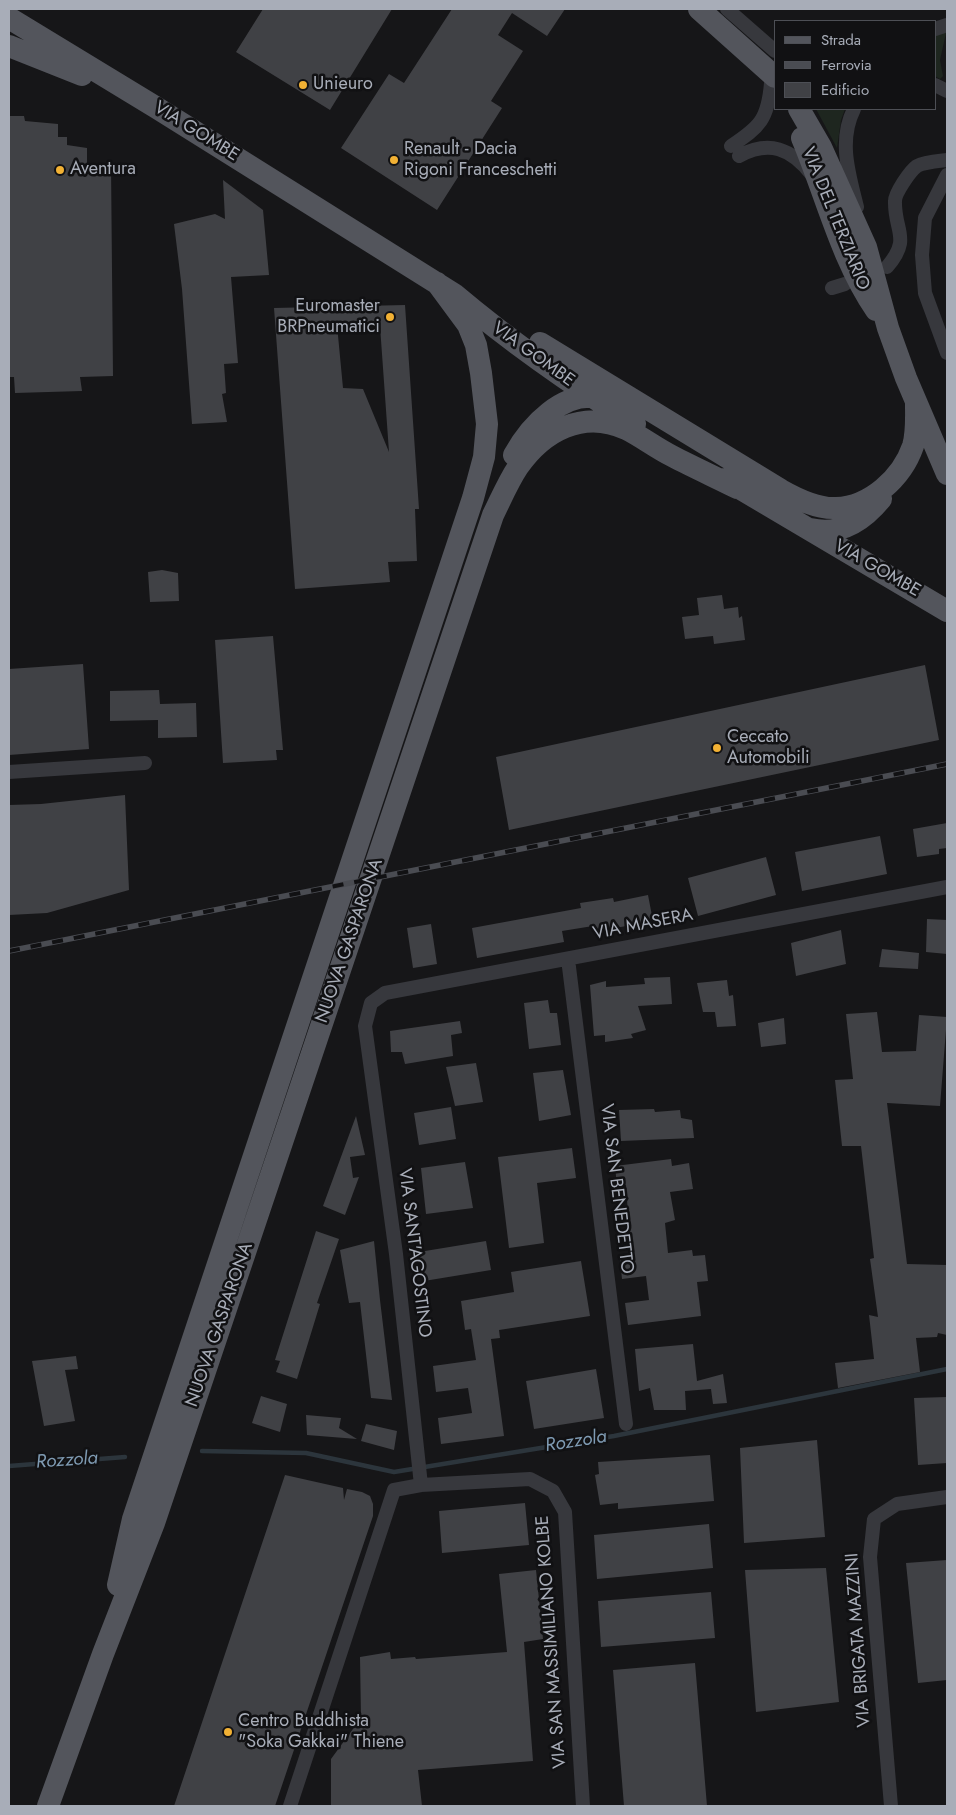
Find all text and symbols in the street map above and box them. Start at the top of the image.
legend [774,20,936,110]
text: Strada [821,29,861,51]
text: Ferrovia [821,54,872,76]
place label: Unieuro [313,74,373,96]
marker: Unieuro [297,79,309,91]
text: Edificio [821,79,869,101]
street label: VIA GOMBE [149,97,243,167]
place label: Renault - Dacia Rigoni Franceschetti [404,139,557,182]
street label: VIA DEL TERZIARIO [796,144,874,294]
marker: Renault - Dacia Rigoni Franceschetti [388,154,400,166]
place label: Aventura [70,159,136,181]
marker: Aventura [54,164,66,176]
place label: Euromaster BRPneumatici [277,296,380,338]
marker: Euromaster BRPneumatici [384,311,396,323]
street label: VIA GOMBE [488,318,578,392]
street label: VIA GOMBE [830,536,924,602]
place label: Ceccato Automobili [727,727,810,770]
marker: Ceccato Automobili [711,742,723,754]
street label: NUOVA GASPARONA [312,856,388,1026]
street label: VIA MASERA [591,905,695,945]
street label: VIA SAN BENEDETTO [595,1103,637,1275]
street label: VIA SANT'AGOSTINO [393,1167,435,1339]
street label: NUOVA GASPARONA [182,1240,258,1410]
water label: Rozzola [544,1426,608,1458]
water label: Rozzola [35,1447,99,1475]
street label: VIA SAN MASSIMILIANO KOLBE [532,1515,572,1769]
street label: VIA BRIGATA MAZZINI [842,1552,876,1728]
place label: Centro Buddhista "Soka Gakkai" Thiene [238,1711,404,1754]
marker: Centro Buddhista "Soka Gakkai" Thiene [222,1726,234,1738]

